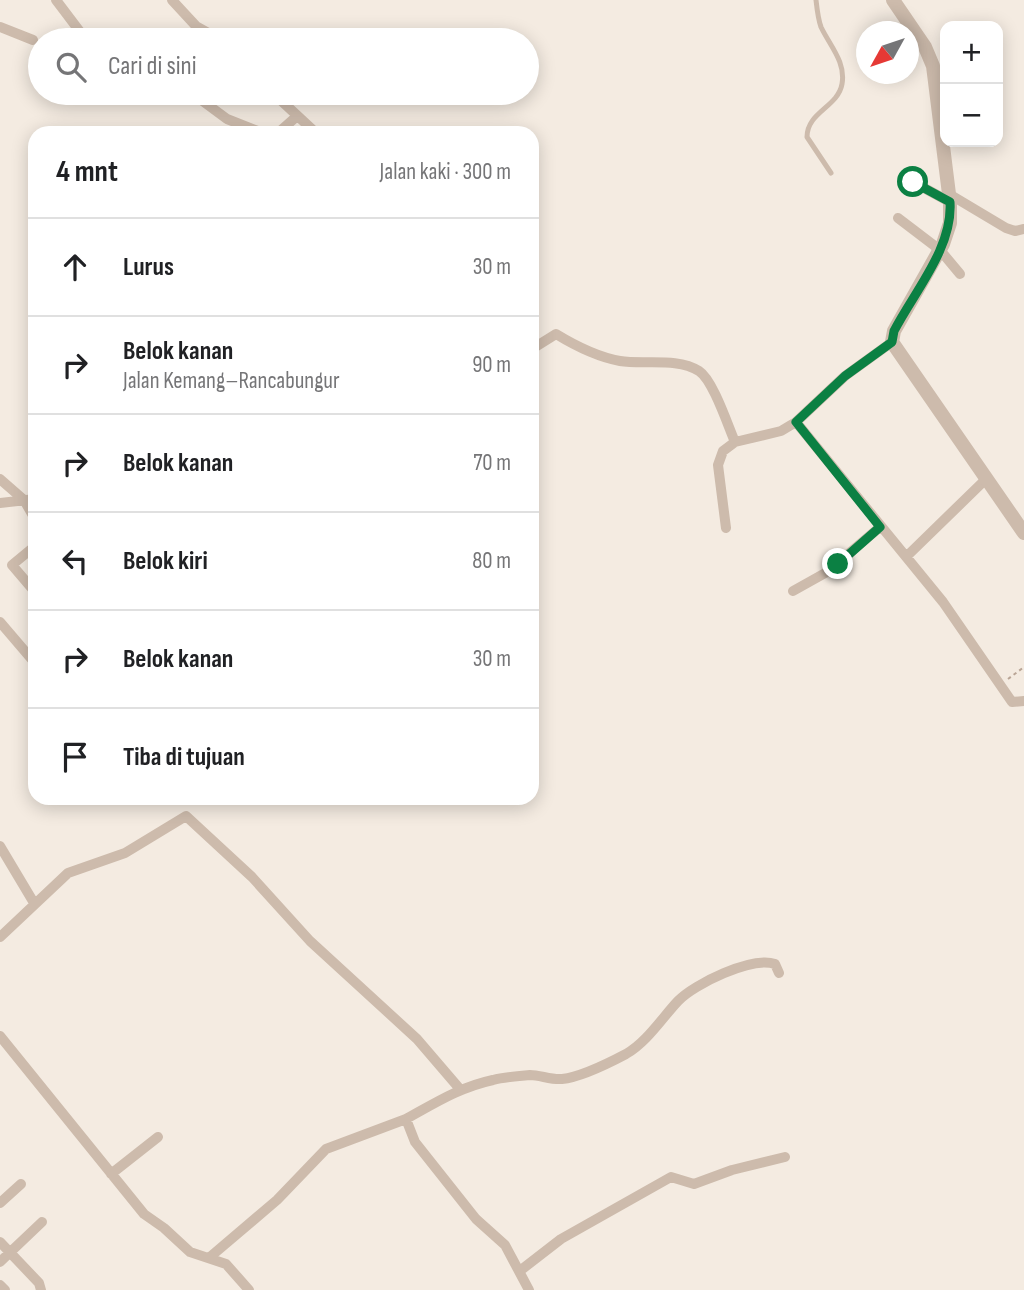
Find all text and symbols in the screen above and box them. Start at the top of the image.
north arrow [856,21,919,84]
map controls [940,21,1003,147]
button: + [940,21,1003,84]
search box [28,28,539,105]
icon: search [52,48,90,86]
text: Cari di sini [108,51,197,82]
button: − [940,84,1003,147]
text: 4 mnt [56,154,118,190]
text: Jalan kaki · 300 m [380,158,511,186]
route start [897,166,928,197]
icon: ahead [56,248,94,286]
text: Lurus [123,252,174,283]
text: 30 m [473,253,511,281]
text: Belok kanan [123,336,233,367]
icon: right [56,346,94,384]
text: 90 m [472,351,511,379]
text: Jalan Kemang–Rancabungur [123,367,340,395]
icon: right [56,444,94,482]
text: Belok kanan [123,448,233,479]
text: 70 m [473,449,511,477]
icon: left [56,542,94,580]
text: Belok kiri [123,546,208,577]
text: 80 m [472,547,511,575]
route end [822,548,853,579]
icon: right [56,640,94,678]
text: Belok kanan [123,644,233,675]
text: 30 m [473,645,511,673]
icon: arrive [56,738,94,776]
text: Tiba di tujuan [123,742,245,773]

